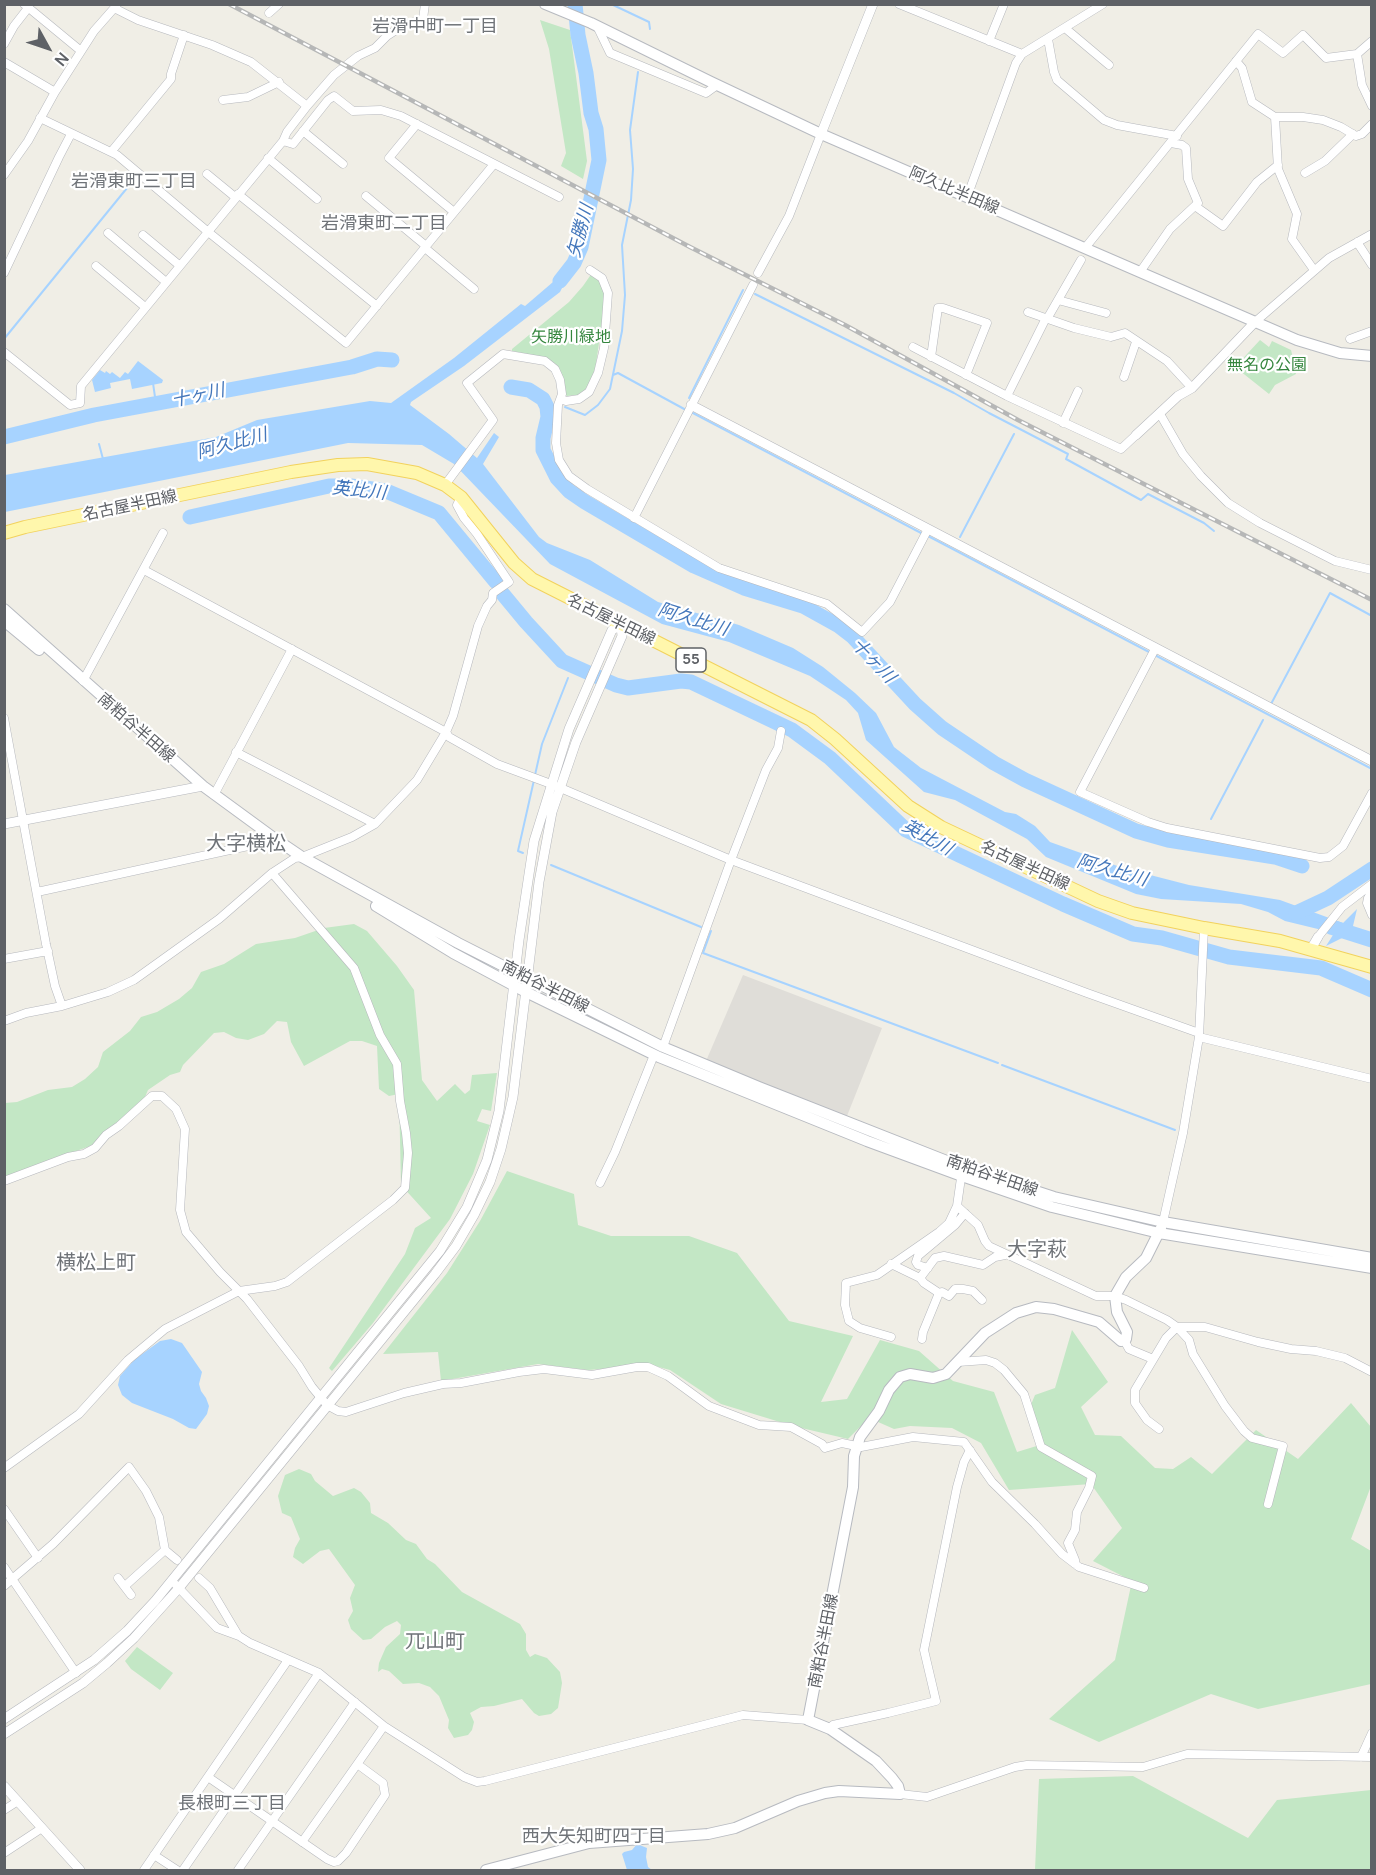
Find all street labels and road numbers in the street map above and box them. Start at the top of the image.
street label: 阿久比半田線 [906,163,1002,219]
street label: 名古屋半田線 [81,487,179,525]
street label: 名古屋半田線 [564,590,658,650]
road number: 55 [676,648,706,672]
street label: 南粕谷半田線 [93,689,179,767]
street label: 名古屋半田線 [977,837,1073,895]
street label: 南粕谷半田線 [498,957,592,1017]
street label: 南粕谷半田線 [943,1151,1041,1201]
street label: 南粕谷半田線 [805,1592,843,1690]

